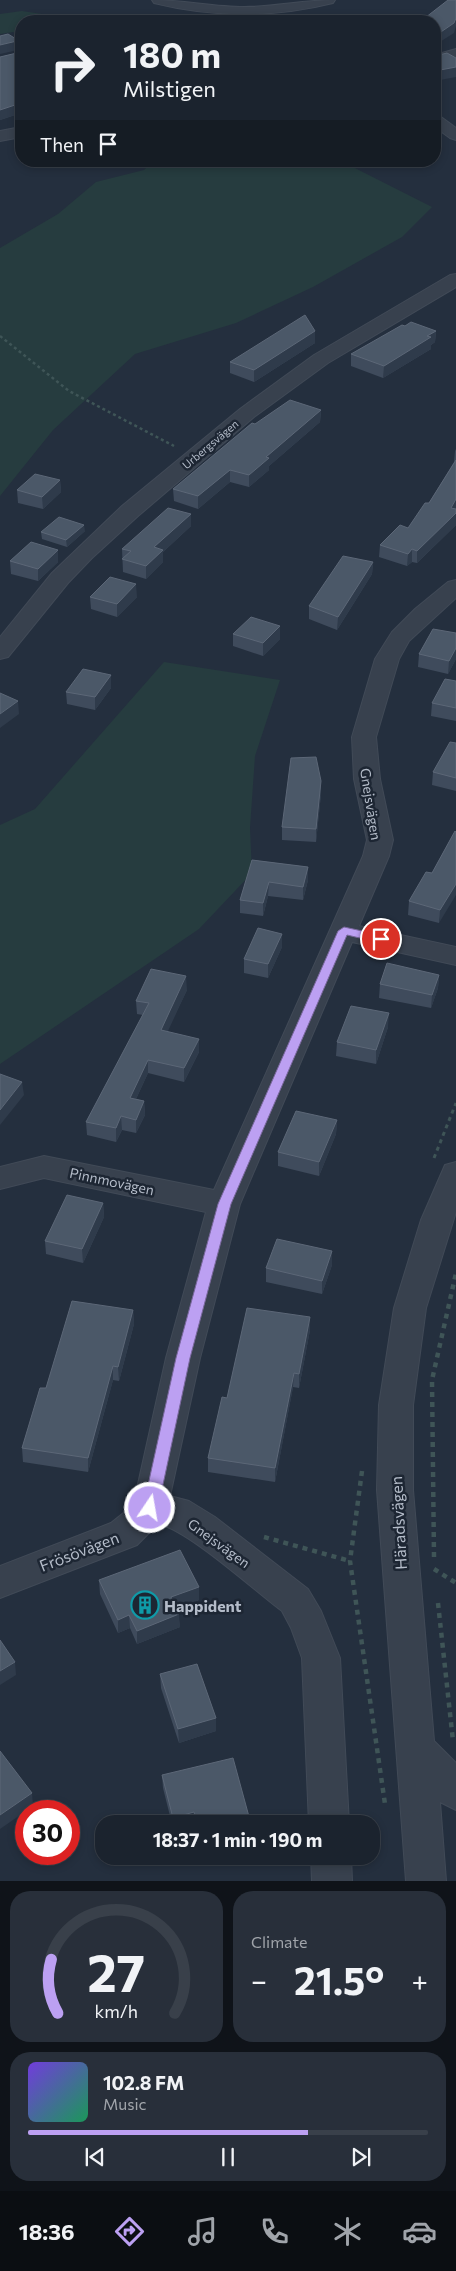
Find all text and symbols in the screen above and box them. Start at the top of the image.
text: 180 m [123,32,221,75]
icon: right [40,35,105,100]
text: Milstigen [123,75,216,102]
icon: arrive [94,130,122,158]
text: Then [40,133,84,156]
street label: Urbergsvägen [179,417,241,471]
street label: Gnejsvägen [357,767,385,841]
pin [360,918,402,960]
icon: arrive [367,925,395,953]
street label: Pinnmovägen [68,1164,156,1198]
street label: Häradsvägen [386,1476,410,1570]
position arrow [123,1481,175,1533]
street label: Gnejsvägen [185,1515,253,1571]
street label: Frösövägen [37,1527,121,1575]
building icon: Happident [130,1590,160,1620]
place label: Happident [164,1596,242,1615]
speed limit sign: 30 [15,1800,80,1865]
text: 18:37 · 1 min · 190 m [153,1828,322,1851]
text: Climate [251,1932,307,1951]
text: 27 [88,1939,145,2003]
text: 21.5° [294,1956,384,2003]
text: − [251,1963,267,1997]
text: + [412,1963,428,1997]
text: km/h [95,2000,138,2022]
text: 102.8 FM [103,2071,184,2094]
text: Music [103,2094,147,2113]
icon: previous [81,2143,109,2171]
icon: pause [214,2143,242,2171]
icon: next [347,2143,375,2171]
icon: directions [112,2214,147,2249]
icon: music [185,2214,220,2249]
icon: phone [257,2214,292,2249]
icon: climate [330,2214,365,2249]
icon: car [402,2214,437,2249]
text: 18:36 [19,2218,75,2245]

